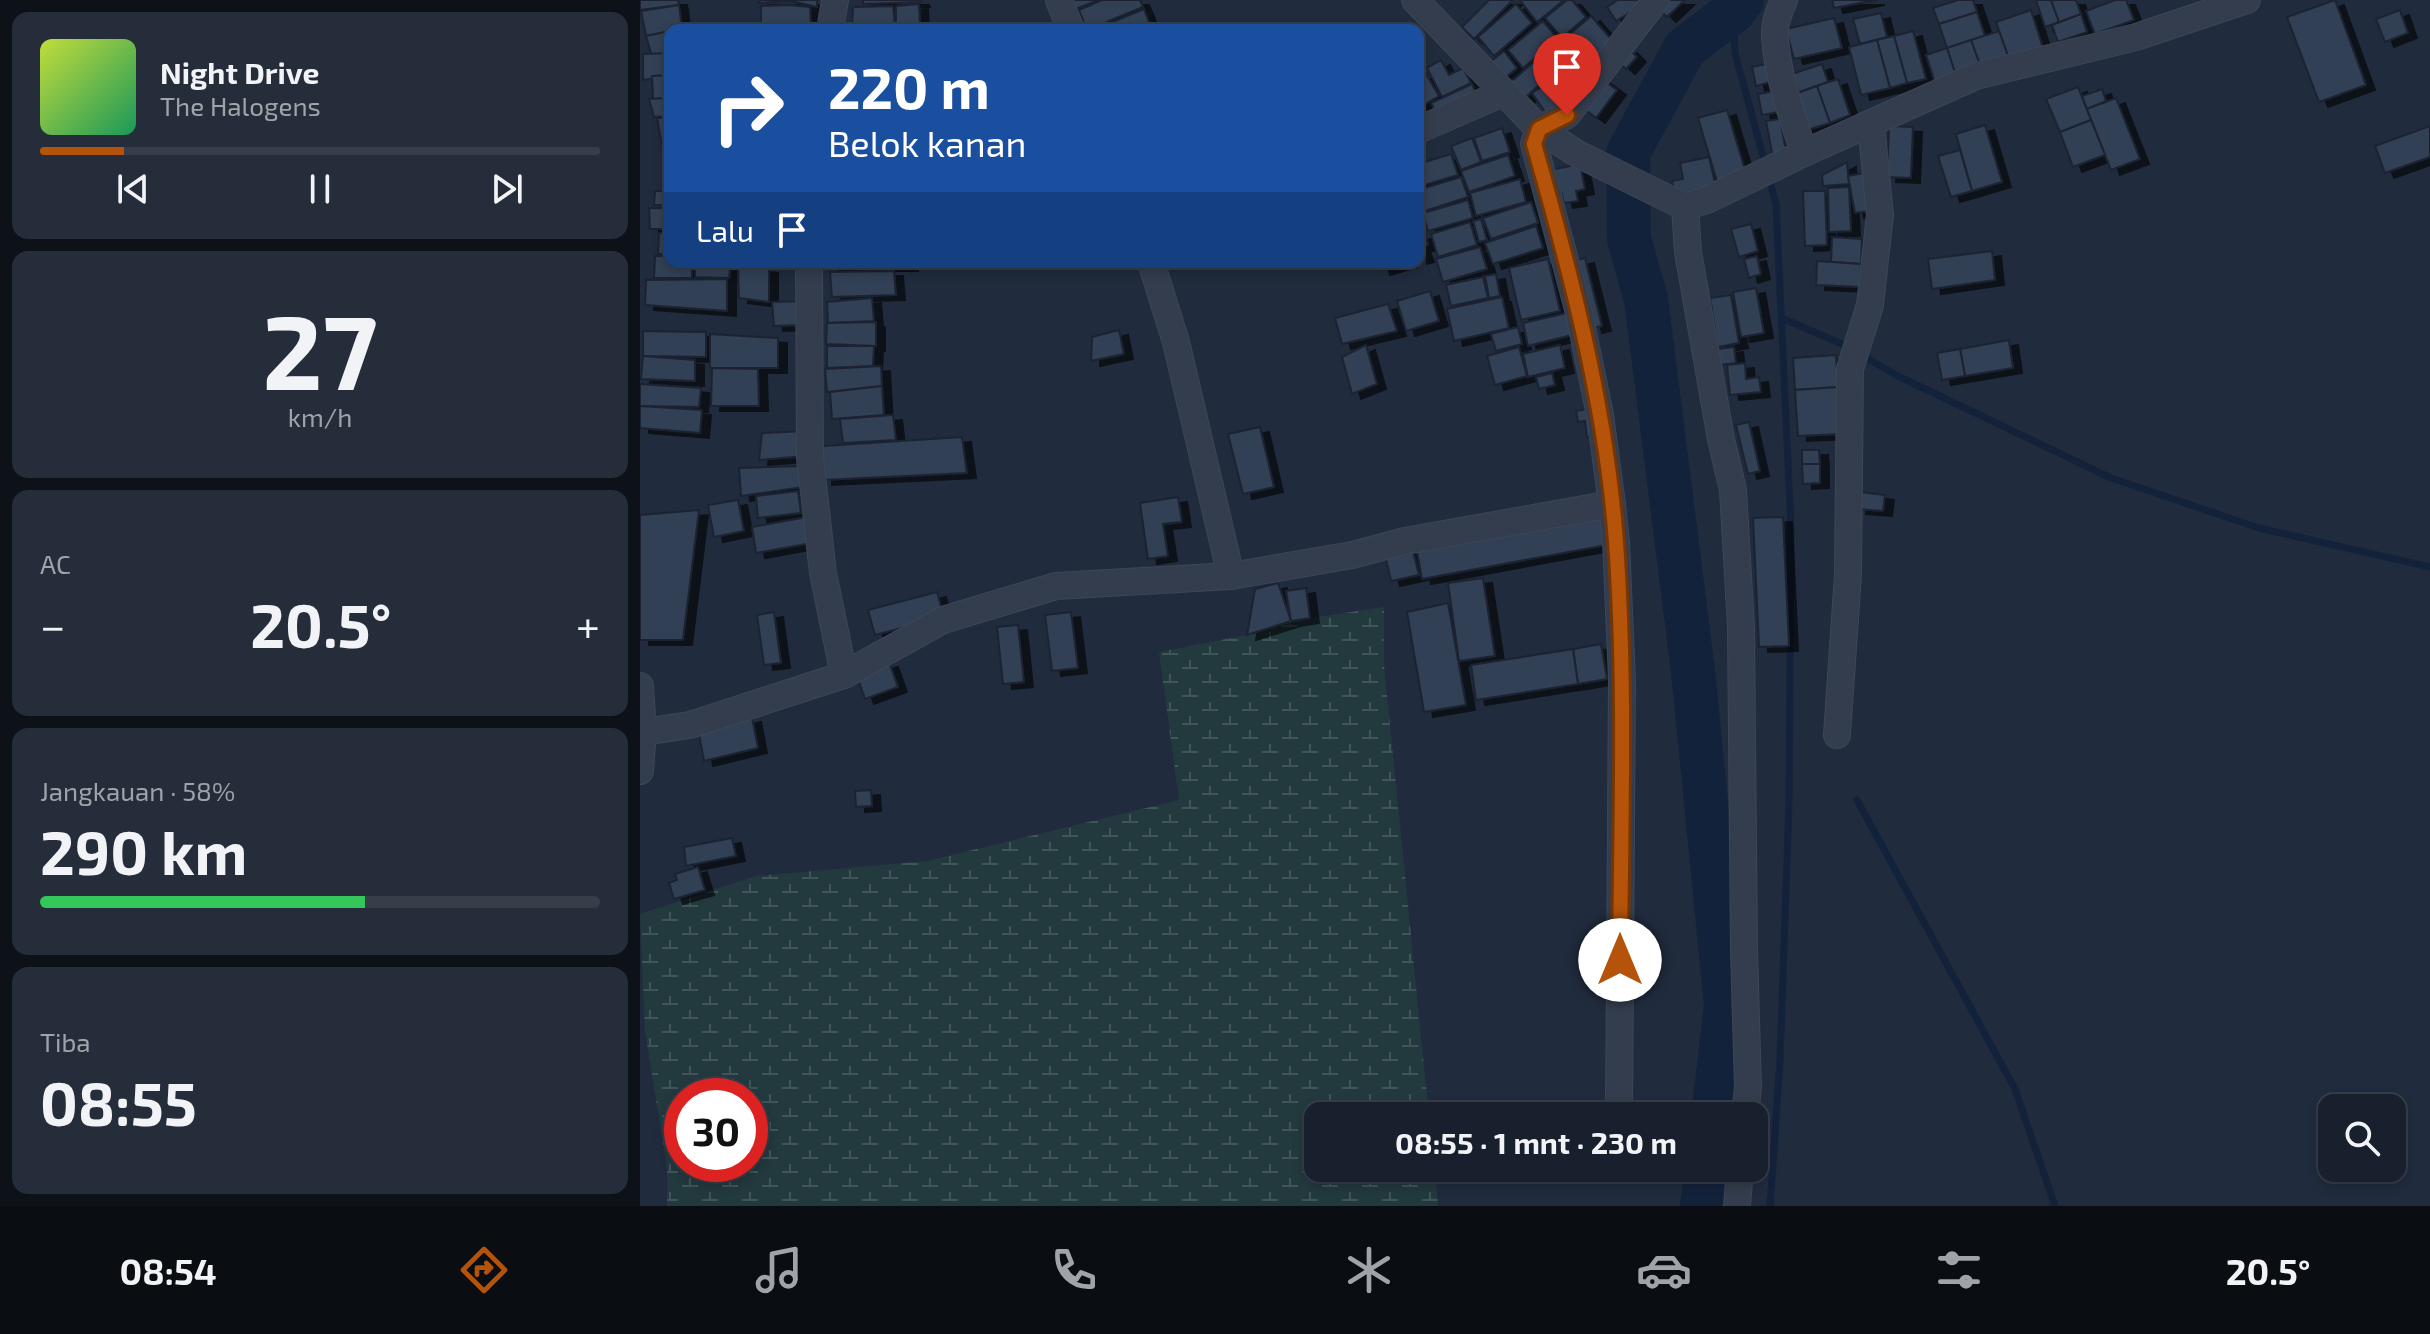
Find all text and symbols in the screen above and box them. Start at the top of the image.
pin [1533,33,1601,115]
icon: arrive [1545,45,1589,89]
text: 220 m [828,53,990,120]
text: Night Drive [160,54,319,90]
icon: right [696,56,800,160]
text: The Halogens [160,90,321,121]
text: Belok kanan [828,121,1026,164]
icon: previous [111,167,155,211]
icon: pause [298,167,342,211]
icon: next [485,167,529,211]
icon: arrive [770,208,814,252]
text: Lalu [696,212,754,248]
text: 27 [262,286,378,411]
text: km/h [288,401,352,432]
text: AC [40,548,71,579]
text: 20.5° [250,588,391,660]
text: − [40,598,66,651]
text: + [576,598,600,651]
text: Jangkauan · 58% [40,775,235,806]
text: 290 km [40,815,247,887]
position arrow [1578,918,1662,1002]
text: Tiba [40,1026,91,1057]
text: 08:55 [40,1066,197,1138]
speed limit sign: 30 [664,1078,768,1182]
map controls [2318,1094,2406,1182]
button: search [2318,1094,2406,1182]
text: 08:55 · 1 mnt · 230 m [1395,1124,1677,1160]
icon: directions [456,1242,512,1298]
icon: music [751,1242,807,1298]
icon: phone [1046,1242,1102,1298]
icon: climate [1341,1242,1397,1298]
icon: car [1636,1242,1692,1298]
icon: filters [1931,1242,1987,1298]
text: 08:54 [120,1249,217,1292]
text: 20.5° [2226,1249,2310,1292]

